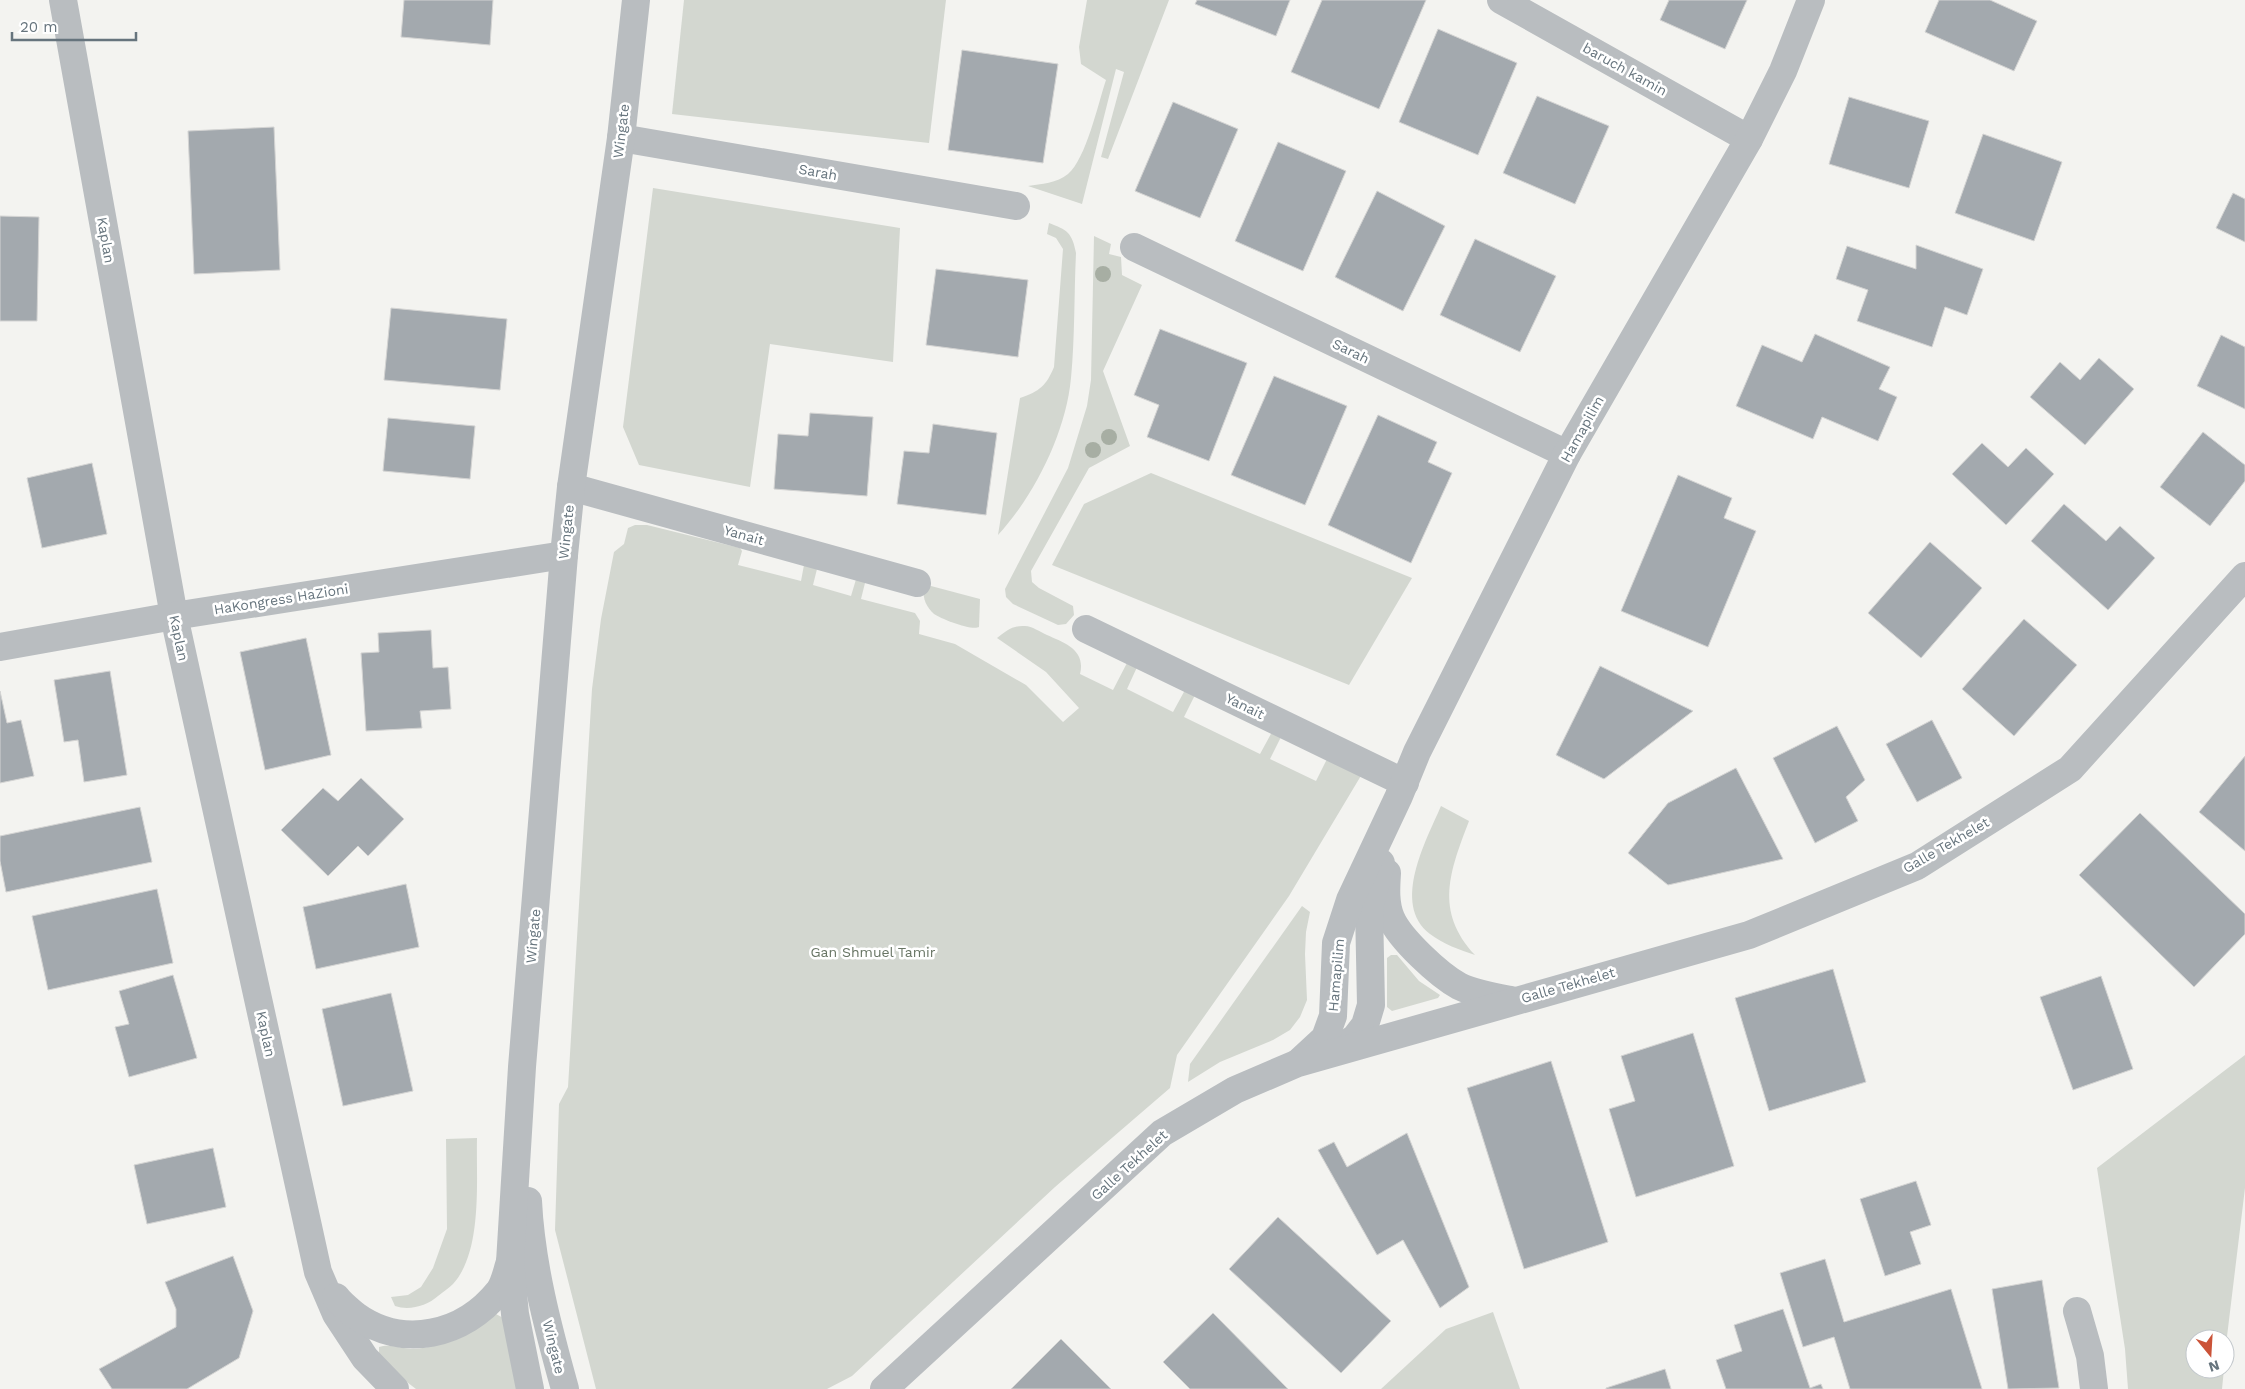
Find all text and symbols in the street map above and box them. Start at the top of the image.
scale bar [12,10,136,42]
text: 20 m [20,18,58,36]
street label: baruch kamin [1580,39,1670,99]
street label: Wingate [610,103,632,159]
street label: Sarah [797,161,839,183]
street label: Kaplan [94,216,118,264]
street label: Sarah [1330,335,1372,367]
street label: Hamapilim [1557,393,1607,465]
street label: Wingate [555,504,577,560]
street label: Yanait [722,522,766,548]
street label: HaKongress HaZioni [213,580,349,618]
street label: Kaplan [166,614,192,662]
street label: Yanait [1223,690,1267,722]
street label: Galle Tekhelet [1900,814,1992,876]
street label: Wingate [523,908,543,964]
street label: Hamapilim [1325,938,1347,1012]
park label: Gan Shmuel Tamir [810,944,936,960]
street label: Galle Tekhelet [1519,964,1617,1006]
street label: Kaplan [253,1010,279,1058]
street label: Galle Tekhelet [1088,1127,1170,1203]
street label: Wingate [540,1318,568,1376]
north arrow [2185,1329,2235,1379]
text: N [2207,1357,2221,1376]

